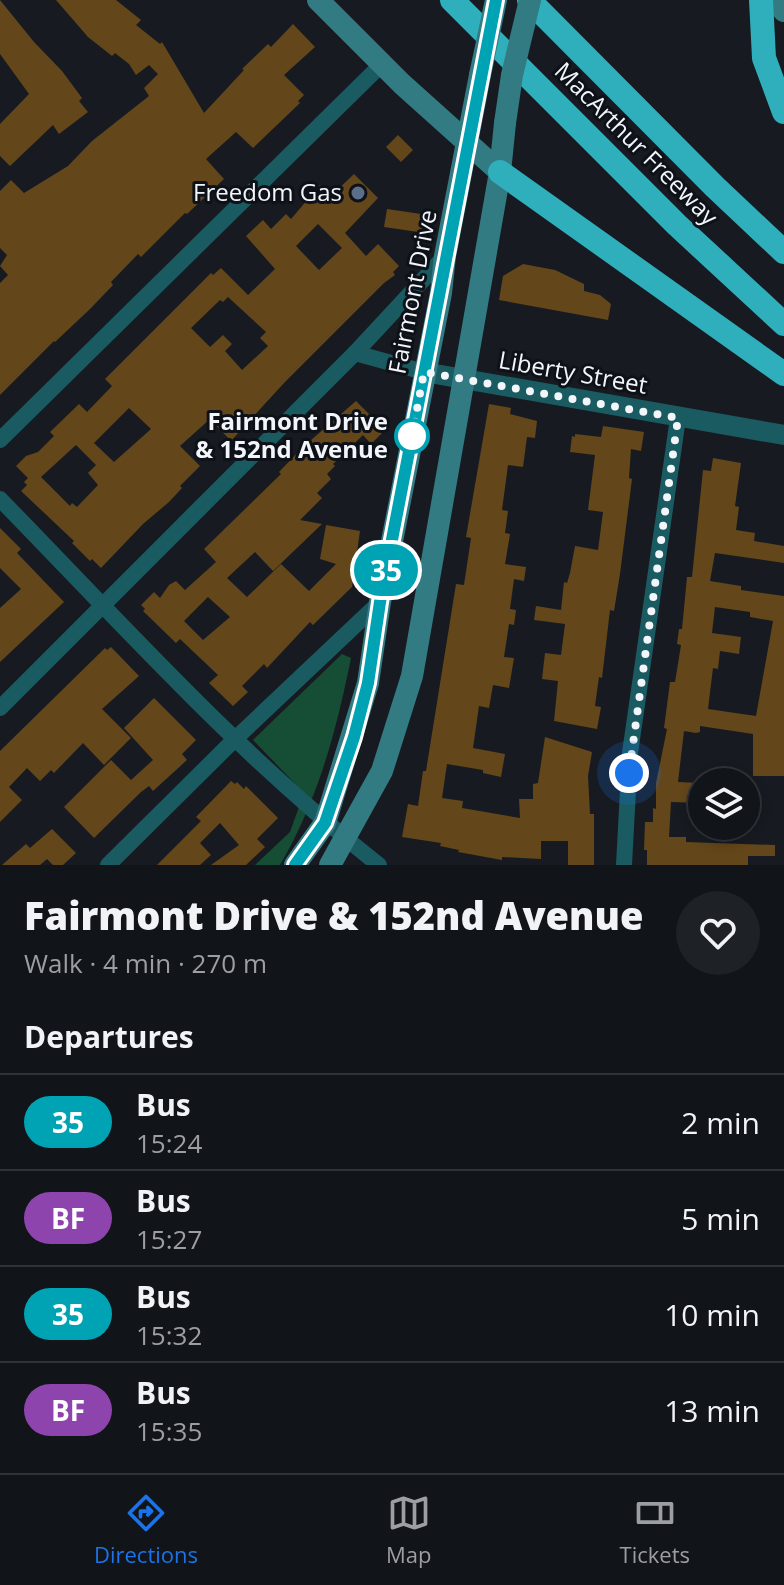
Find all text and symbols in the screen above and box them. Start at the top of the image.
street label: MacArthur Freeway [548,54,727,233]
place label: Freedom Gas [193,175,342,208]
marker: Freedom Gas [349,184,367,202]
street label: Fairmont Drive [379,207,444,377]
street label: Liberty Street [496,342,650,401]
place label: Fairmont Drive & 152nd Avenue [195,404,388,465]
marker: Fairmont Drive & 152nd Avenue [395,419,429,453]
line badge: 35 [350,544,422,596]
text: 35 [370,551,402,589]
your location [609,753,649,793]
map controls [688,768,760,840]
button: layers [688,768,760,840]
text: Fairmont Drive & 152nd Avenue [24,889,644,941]
button: heart [676,891,760,975]
text: Walk · 4 min · 270 m [24,945,267,981]
text: Departures [24,1016,194,1057]
text: Bus [136,1084,191,1125]
text: 2 min [681,1102,760,1143]
text: 35 [52,1103,84,1141]
text: 15:24 [136,1125,202,1161]
text: Bus [136,1180,191,1221]
text: 5 min [681,1198,760,1239]
text: BF [51,1199,85,1237]
text: 15:27 [136,1221,202,1257]
text: Bus [136,1276,191,1317]
text: 10 min [664,1294,760,1335]
text: 35 [52,1295,84,1333]
text: 15:32 [136,1317,202,1353]
text: Bus [136,1372,191,1413]
text: 13 min [664,1390,760,1431]
text: BF [51,1391,85,1429]
text: 15:35 [136,1413,202,1449]
tab: Directions [94,1491,198,1569]
tab: Map [386,1491,432,1569]
tab: Tickets [620,1491,690,1569]

